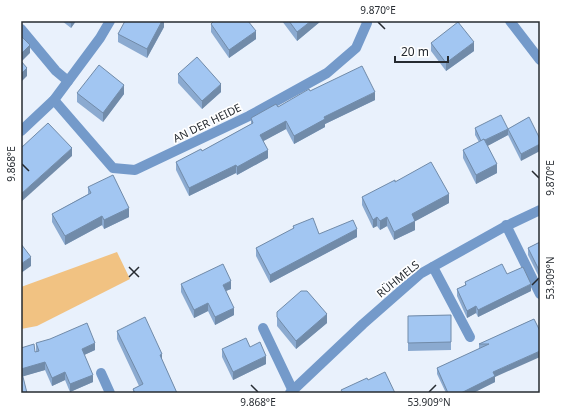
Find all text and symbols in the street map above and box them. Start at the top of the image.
text: 9.870°E [360,3,396,17]
scale bar [395,38,448,64]
text: 20 m [401,43,429,60]
street label: AN DER HEIDE [170,100,243,146]
text: 9.868°E [4,146,18,182]
text: 9.870°E [543,160,557,196]
text: 53.909°N [543,256,557,300]
street label: RÜHMELS [373,257,422,300]
text: 9.868°E [240,395,276,409]
text: 53.909°N [407,395,451,409]

